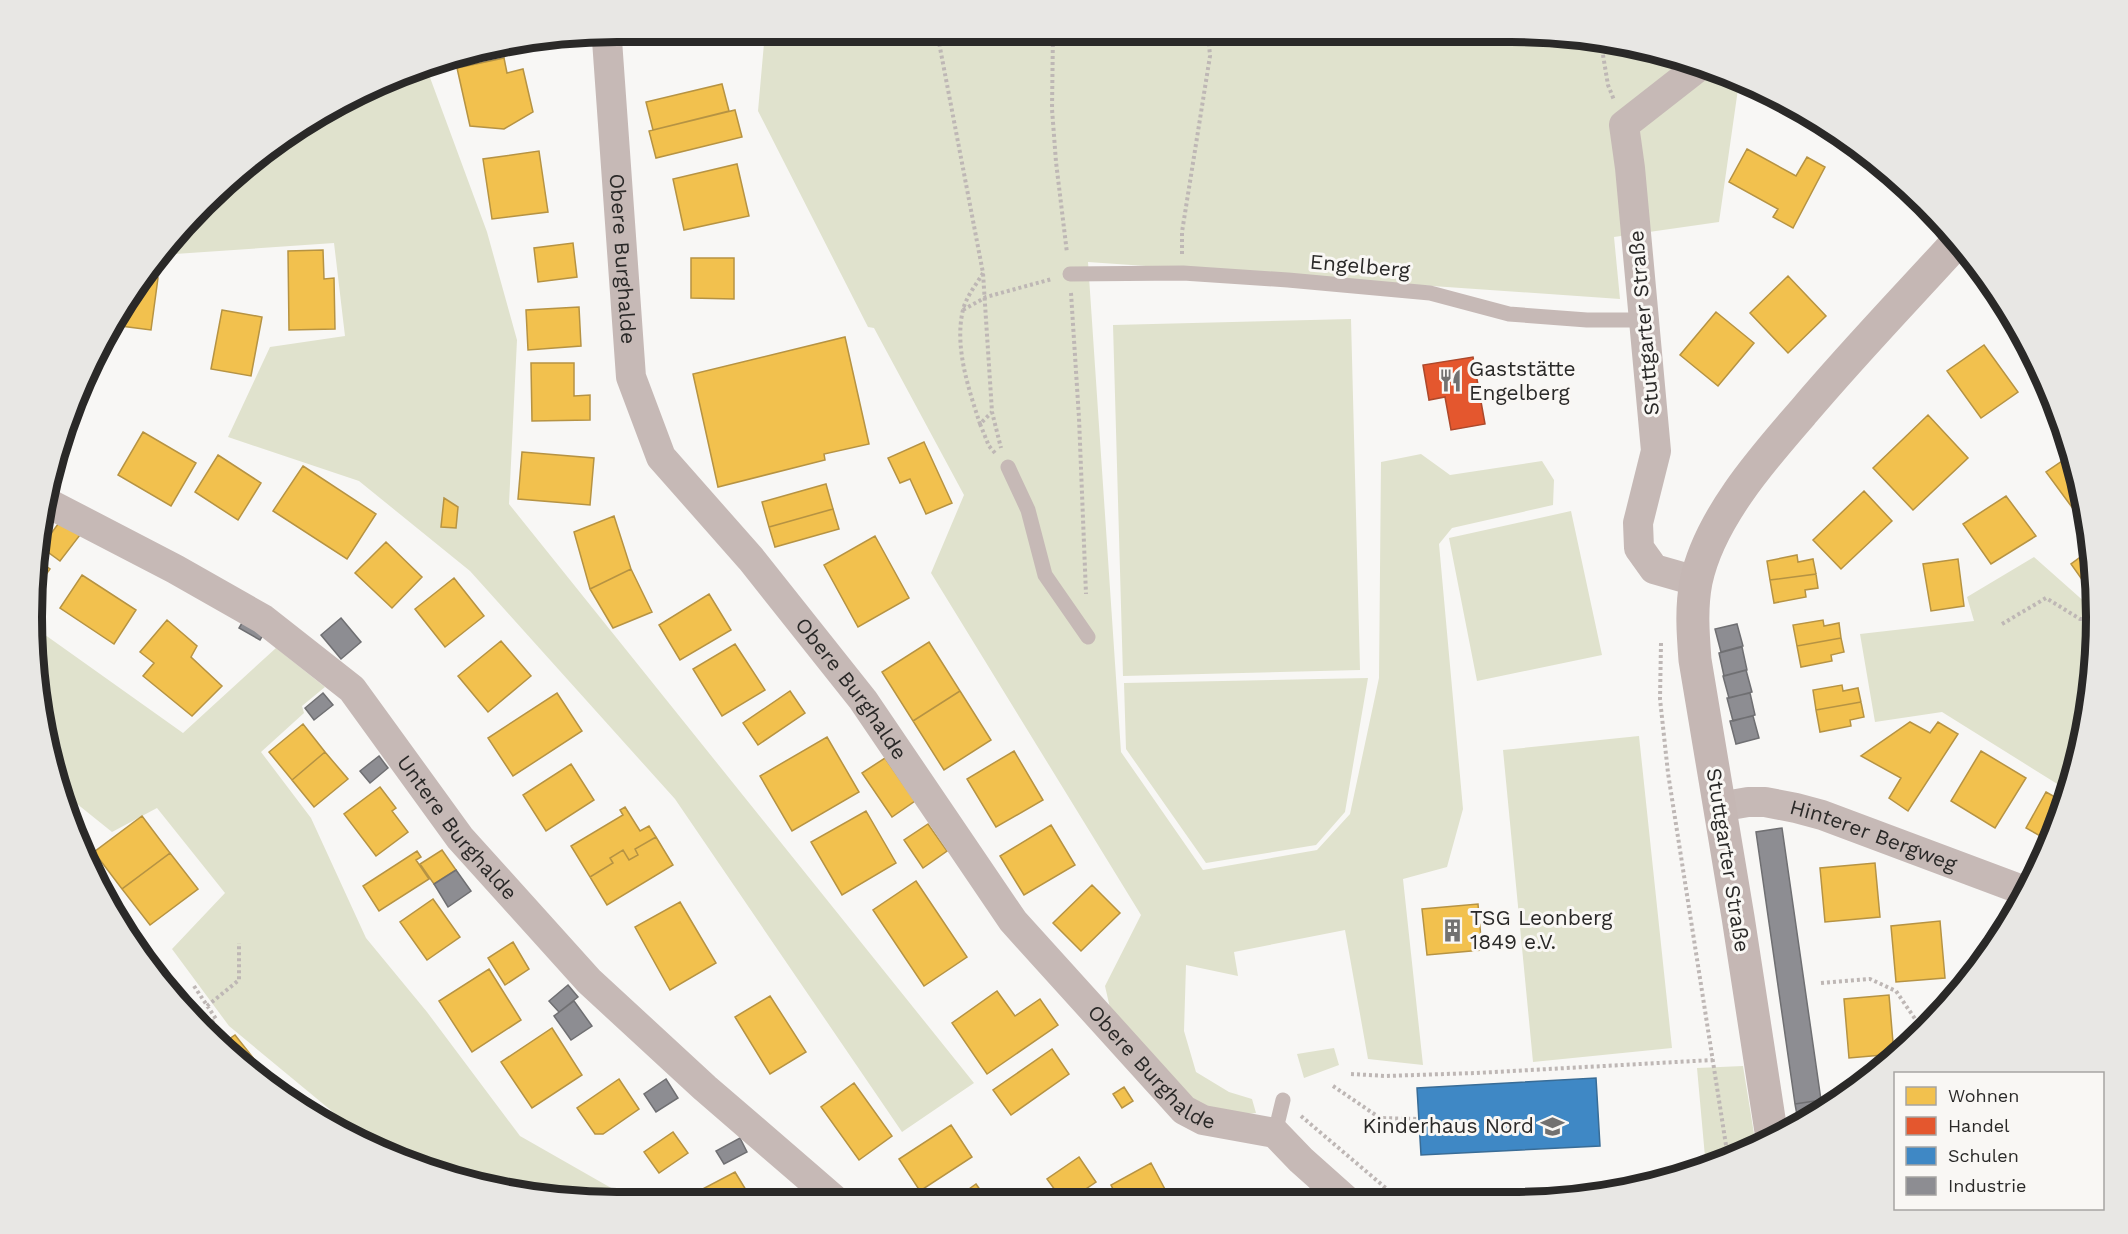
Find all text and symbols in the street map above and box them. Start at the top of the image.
street label: Obere Burghalde [605,173,642,345]
street label: Stuttgarter Straße [1623,229,1664,417]
street label: Engelberg [1309,249,1412,282]
place label: Gaststätte Engelberg [1469,356,1576,405]
restaurant icon: Gaststätte Engelberg [1438,368,1464,394]
street label: Obere Burghalde [790,612,913,764]
street label: Untere Burghalde [392,750,523,905]
street label: Stuttgarter Straße [1702,766,1755,954]
street label: Hinterer Bergweg [1787,794,1961,877]
place label: TSG Leonberg 1849 e.V. [1470,905,1613,954]
building icon: TSG Leonberg 1849 e.V. [1439,917,1465,943]
street label: Obere Burghalde [1083,999,1217,1134]
legend [1894,1072,2104,1210]
text: Wohnen [1948,1085,2019,1106]
place label: Kinderhaus Nord [1362,1113,1534,1138]
school or university icon: Kinderhaus Nord [1539,1113,1565,1139]
text: Handel [1948,1115,2010,1136]
text: Schulen [1948,1145,2019,1166]
text: Industrie [1948,1175,2026,1196]

